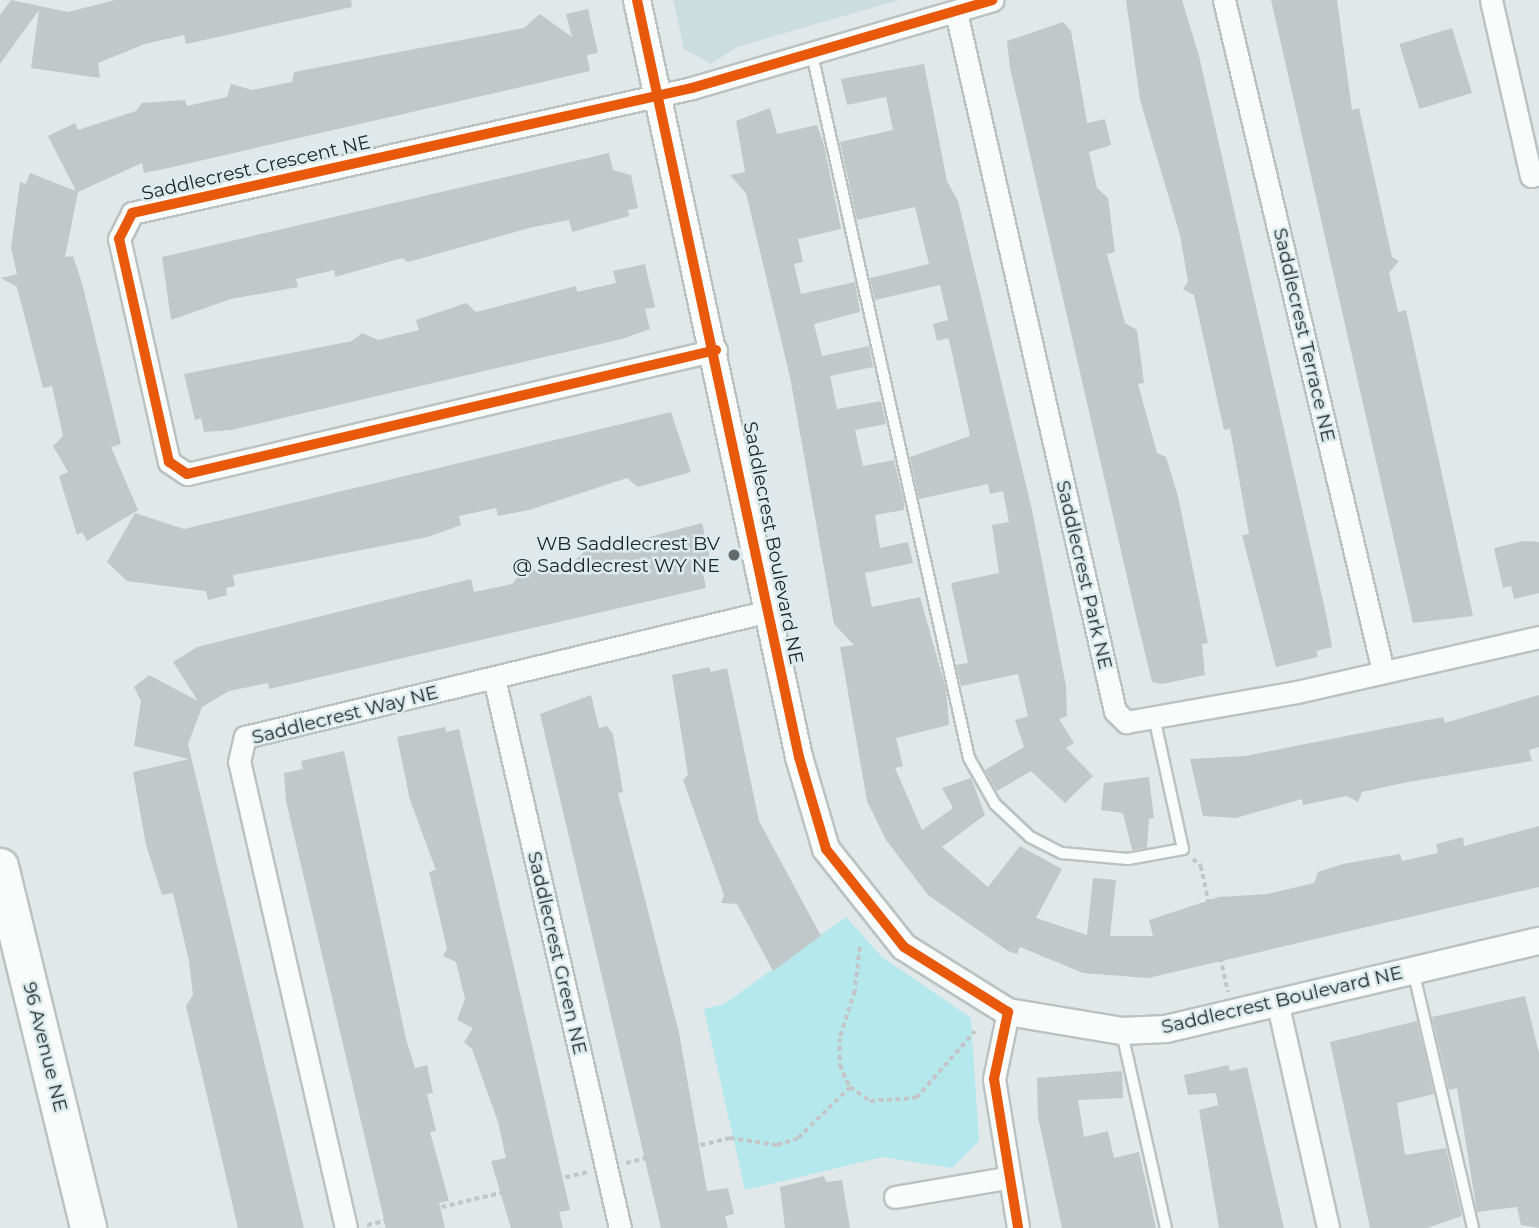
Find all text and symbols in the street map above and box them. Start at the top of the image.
street label: Saddlecrest Crescent NE [139,131,373,205]
street label: Saddlecrest Terrace NE [1268,226,1340,444]
street label: Saddlecrest Boulevard NE [738,420,808,666]
street label: Saddlecrest Park NE [1051,478,1117,672]
place label: WB Saddlecrest BV @ Saddlecrest WY NE [513,533,720,577]
marker: WB Saddlecrest BV @ Saddlecrest WY NE [726,547,742,563]
street label: Saddlecrest Way NE [250,681,440,749]
street label: Saddlecrest Green NE [523,849,591,1057]
street label: Saddlecrest Boulevard NE [1159,961,1405,1039]
street label: 96 Avenue NE [18,980,72,1114]

